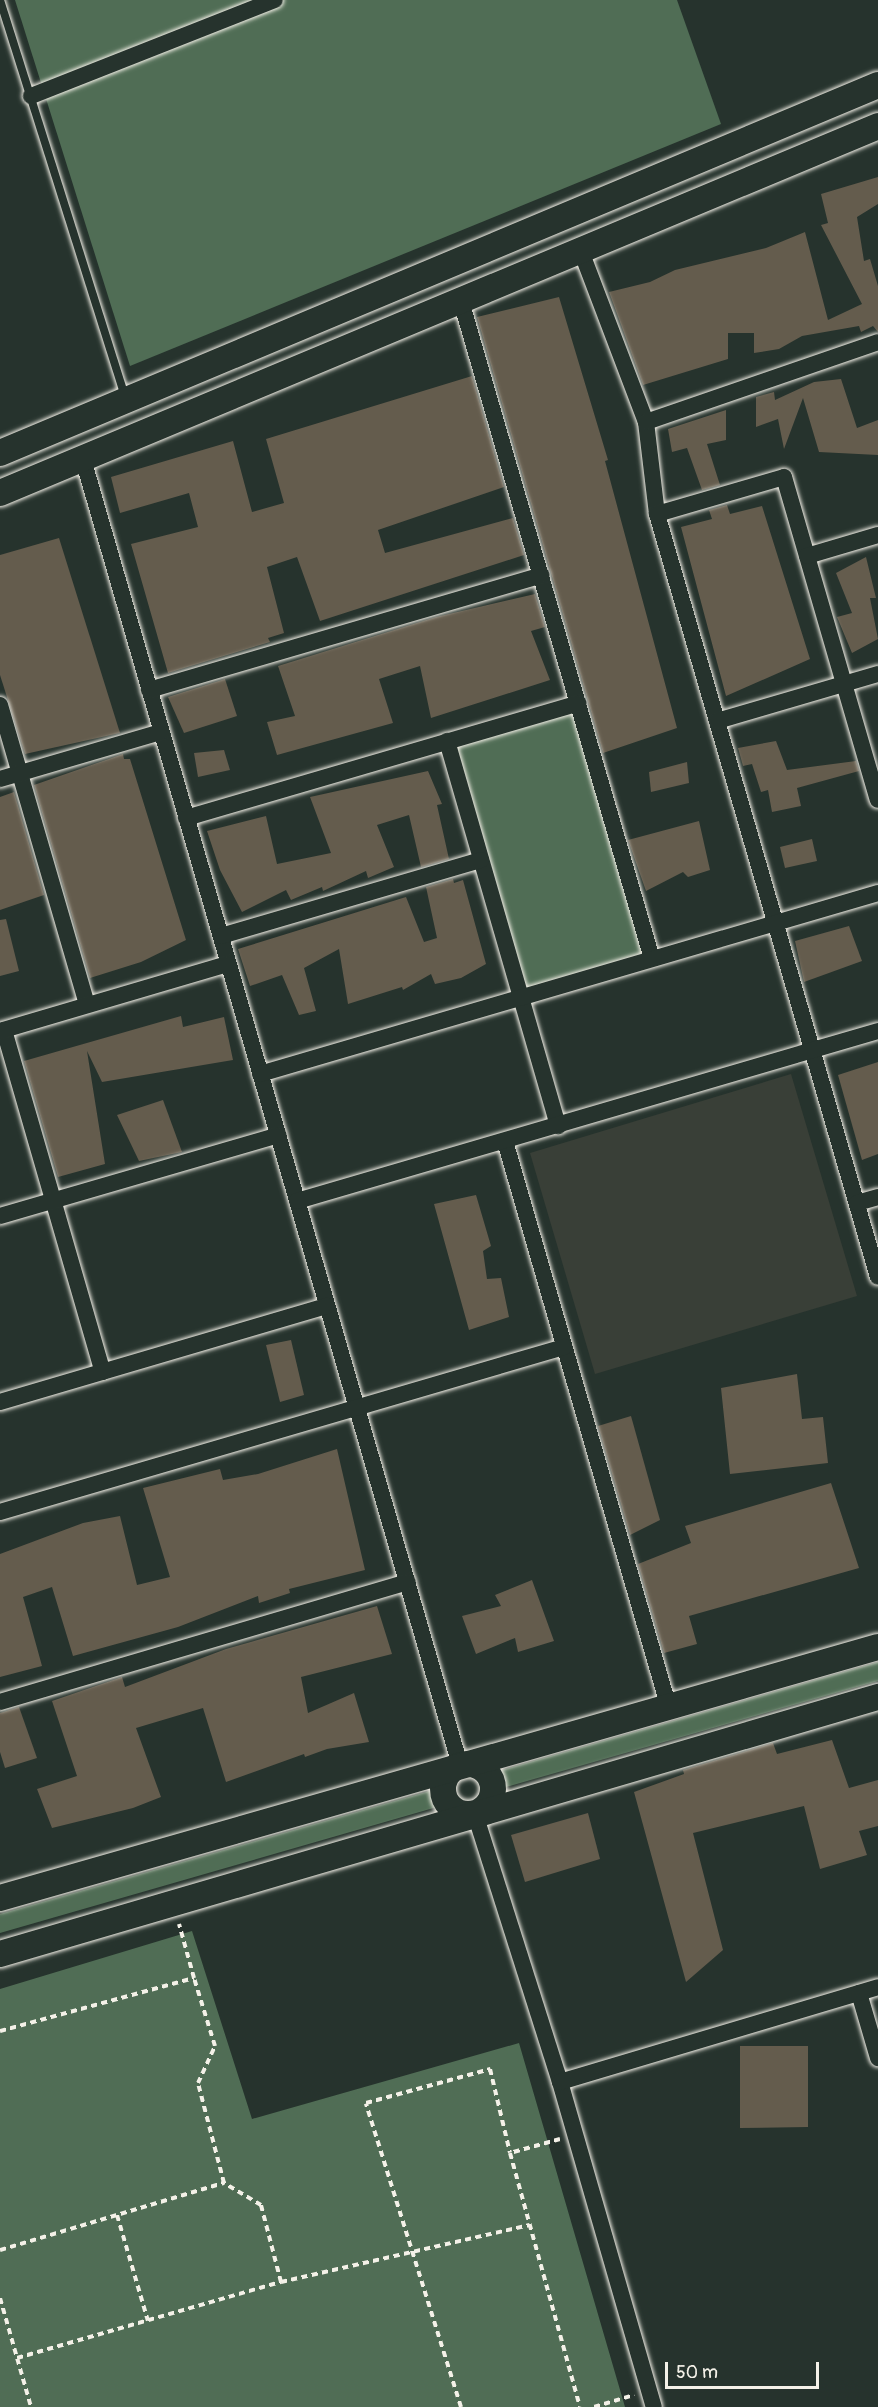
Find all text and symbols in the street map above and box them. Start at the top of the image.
scale bar [668,2350,822,2388]
text: 50 m [676,2361,718,2384]

